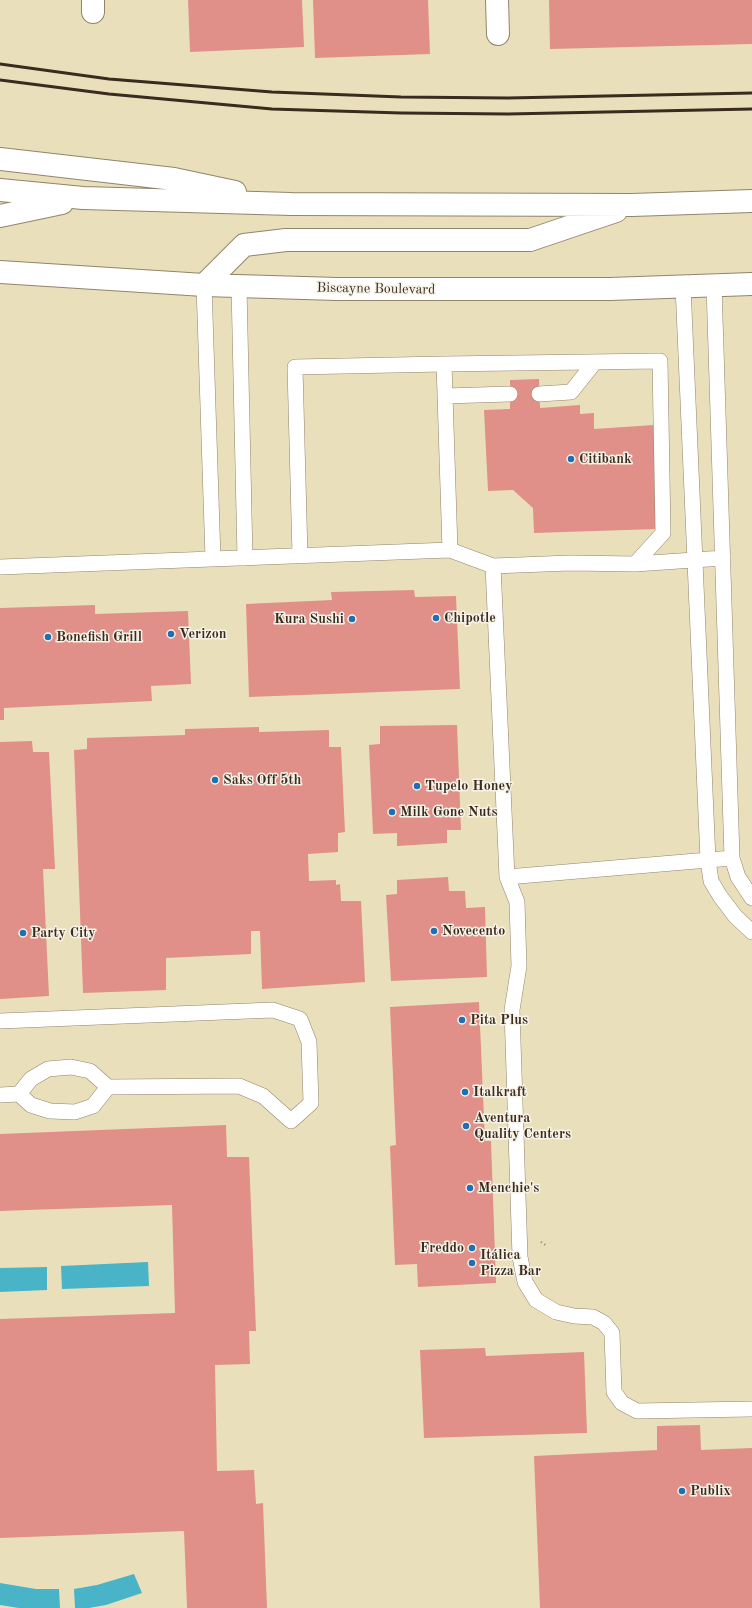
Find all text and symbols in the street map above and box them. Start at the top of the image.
street label: Biscayne Boulevard [316,280,436,298]
place label: Citibank [579,451,632,467]
marker: Citibank [566,454,576,464]
place label: Chipotle [444,610,496,626]
place label: Kura Sushi [274,611,344,627]
marker: Chipotle [431,613,441,623]
marker: Kura Sushi [347,614,357,624]
place label: Verizon [179,626,227,642]
place label: Bonefish Grill [56,629,142,645]
marker: Verizon [166,629,176,639]
marker: Bonefish Grill [43,632,53,642]
place label: Saks Off 5th [223,772,301,788]
marker: Saks Off 5th [210,775,220,785]
place label: Tupelo Honey [425,778,513,794]
marker: Tupelo Honey [412,781,422,791]
place label: Milk Gone Nuts [400,804,498,820]
marker: Milk Gone Nuts [387,807,397,817]
place label: Novecento [442,923,505,939]
place label: Party City [31,925,96,941]
marker: Novecento [429,926,439,936]
marker: Party City [18,928,28,938]
place label: Pita Plus [470,1012,528,1028]
marker: Pita Plus [457,1015,467,1025]
place label: Italkraft [473,1084,527,1100]
marker: Italkraft [460,1087,470,1097]
place label: Aventura Quality Centers [474,1110,571,1142]
marker: Aventura Quality Centers [461,1121,471,1131]
place label: Menchie's [478,1180,539,1196]
marker: Menchie's [465,1183,475,1193]
place label: Freddo [420,1240,464,1256]
marker: Freddo [467,1243,477,1253]
place label: Itálica Pizza Bar [480,1247,541,1280]
marker: Itálica Pizza Bar [467,1258,477,1268]
place label: Publix [690,1483,731,1499]
marker: Publix [677,1486,687,1496]

